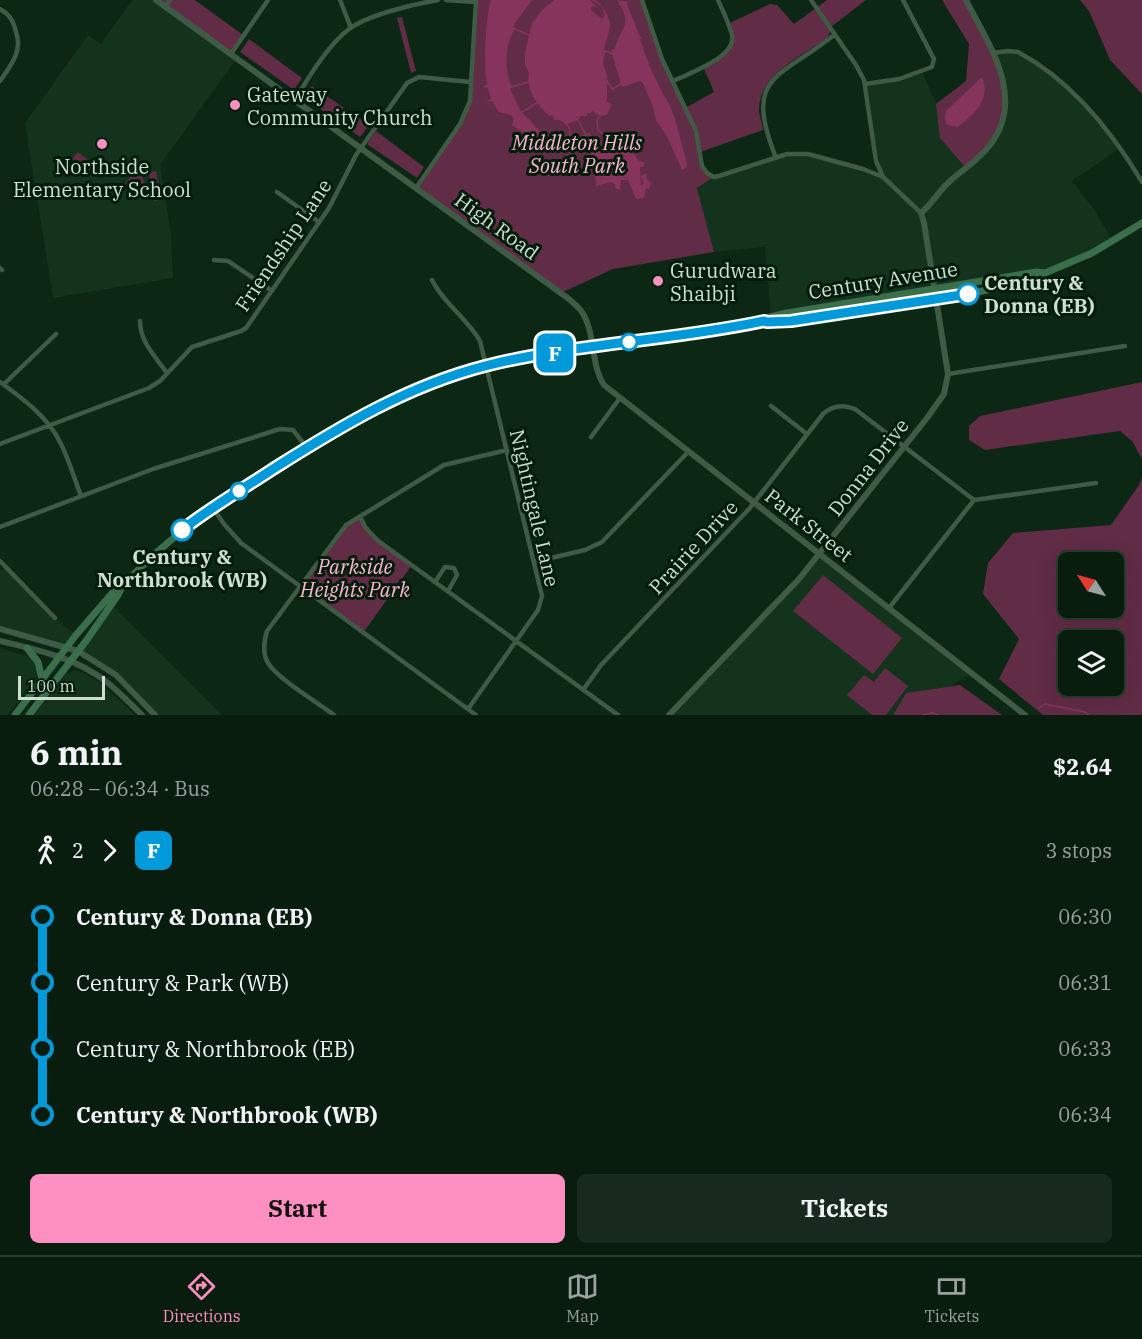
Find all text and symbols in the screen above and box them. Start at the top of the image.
place label: Gateway Community Church [247,81,433,131]
marker: Gateway Community Church [228,98,242,112]
park label: Middleton Hills South Park [511,129,643,179]
marker: Northside Elementary School [95,137,109,151]
place label: Northside Elementary School [13,153,191,203]
street label: Friendship Lane [229,173,337,317]
street label: High Road [450,186,544,266]
street label: Century Avenue [806,255,960,305]
place label: Gurudwara Shaibji [670,257,777,307]
place label: Century & Donna (EB) [984,269,1095,319]
marker: Gurudwara Shaibji [651,274,665,288]
marker: Century & Donna (EB) [957,283,979,305]
unlabelled marker [620,333,638,351]
line badge: F [536,334,574,372]
text: F [548,339,562,367]
street label: Donna Drive [821,413,915,521]
street label: Nightingale Lane [504,427,566,589]
unlabelled marker [230,482,248,500]
street label: Park Street [760,482,858,568]
street label: Prairie Drive [642,494,744,600]
marker: Century & Northbrook (WB) [171,519,193,541]
place label: Century & Northbrook (WB) [97,543,267,593]
north arrow [1058,552,1124,618]
map controls [1058,552,1124,696]
park label: Parkside Heights Park [299,553,410,603]
button: layers [1058,630,1124,696]
scale bar [18,673,105,700]
text: 100 m [27,676,75,696]
text: 6 min [30,731,122,774]
text: $2.64 [1053,752,1112,781]
text: 06:28 – 06:34 · Bus [30,775,210,802]
icon: walk [30,834,63,867]
icon: forward [93,834,126,867]
text: F [147,836,160,864]
text: 2 [72,837,84,864]
text: 3 stops [1045,837,1112,864]
text: Century & Donna (EB) [76,902,312,931]
text: 06:30 [1058,903,1112,930]
text: Century & Park (WB) [76,968,289,997]
text: 06:31 [1058,969,1112,996]
text: Century & Northbrook (EB) [76,1034,355,1063]
text: 06:33 [1058,1035,1112,1062]
text: Century & Northbrook (WB) [76,1100,378,1129]
text: 06:34 [1058,1101,1112,1128]
button: Start [30,1174,565,1243]
button: Tickets [577,1174,1112,1243]
tab: Directions [163,1270,241,1326]
tab: Map [566,1270,599,1326]
tab: Tickets [924,1270,979,1326]

